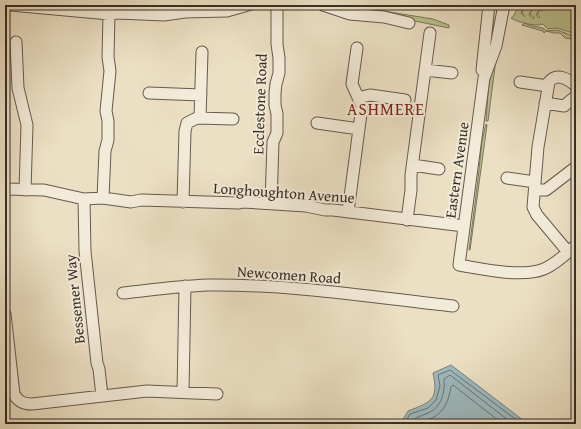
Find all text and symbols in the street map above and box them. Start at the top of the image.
street label: Ecclestone Road [247,53,272,155]
district label: ASHMERE [347,96,425,121]
street label: Eastern Avenue [439,120,474,219]
street label: Longhoughton Avenue [213,177,355,208]
street label: Bessemer Way [59,253,90,345]
street label: Newcomen Road [236,260,342,289]

